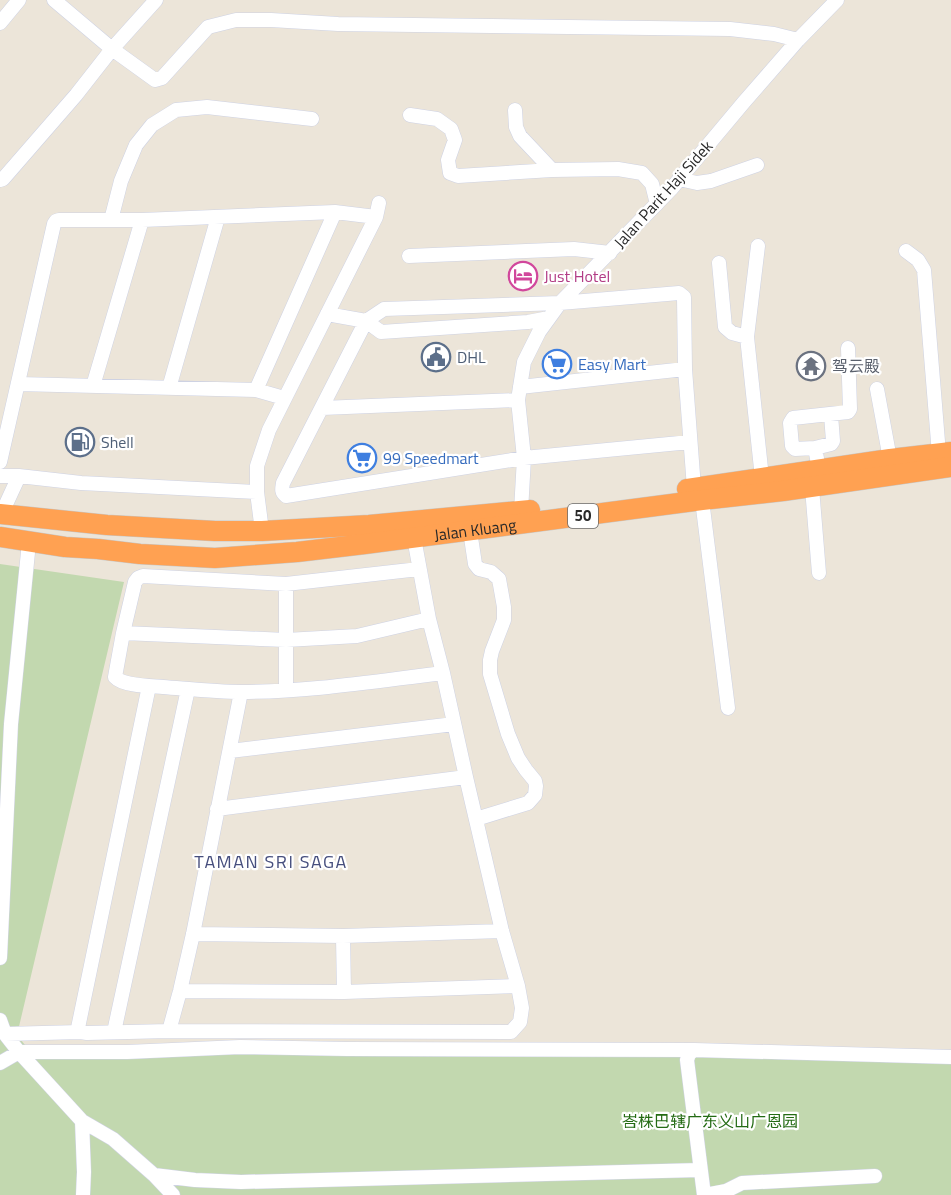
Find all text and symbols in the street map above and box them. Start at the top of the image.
street label: Jalan Parit Haji Sidek [608,135,718,253]
hotel icon: Just Hotel [507,260,539,292]
place label: Just Hotel [544,264,610,288]
public building icon: DHL [420,341,452,373]
place label: DHL [457,345,486,369]
supermarket icon: Easy Mart [541,348,573,380]
temple icon: 驾云殿 [795,350,827,382]
place label: Easy Mart [578,352,646,376]
place label: 驾云殿 [832,354,880,378]
fuel station icon: Shell [64,426,96,458]
place label: Shell [101,430,134,454]
supermarket icon: 99 Speedmart [346,442,378,474]
place label: 99 Speedmart [383,446,479,470]
road number: 50 [568,504,598,528]
street label: Jalan Kluang [433,512,518,547]
district label: TAMAN SRI SAGA [194,848,348,875]
park label: 峇株巴辖广东义山广恩园 [622,1109,798,1133]

